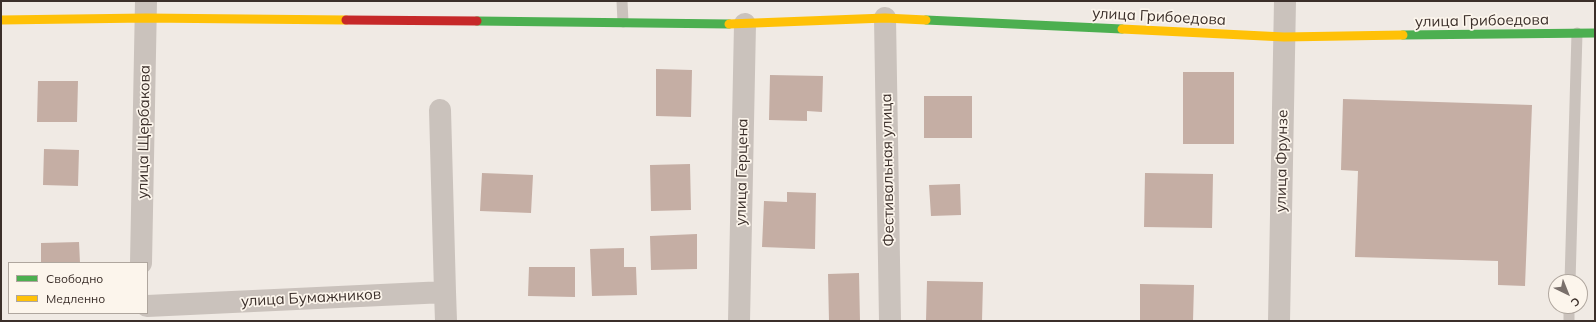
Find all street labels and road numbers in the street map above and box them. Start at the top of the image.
street label: улица Грибоедова [1092,5,1226,29]
street label: улица Грибоедова [1415,11,1549,31]
street label: улица Щербакова [134,65,154,199]
street label: Фестивальная улица [878,93,898,247]
street label: улица Фрунзе [1272,109,1292,213]
street label: улица Герцена [732,118,752,226]
street label: улица Бумажников [240,285,382,311]

